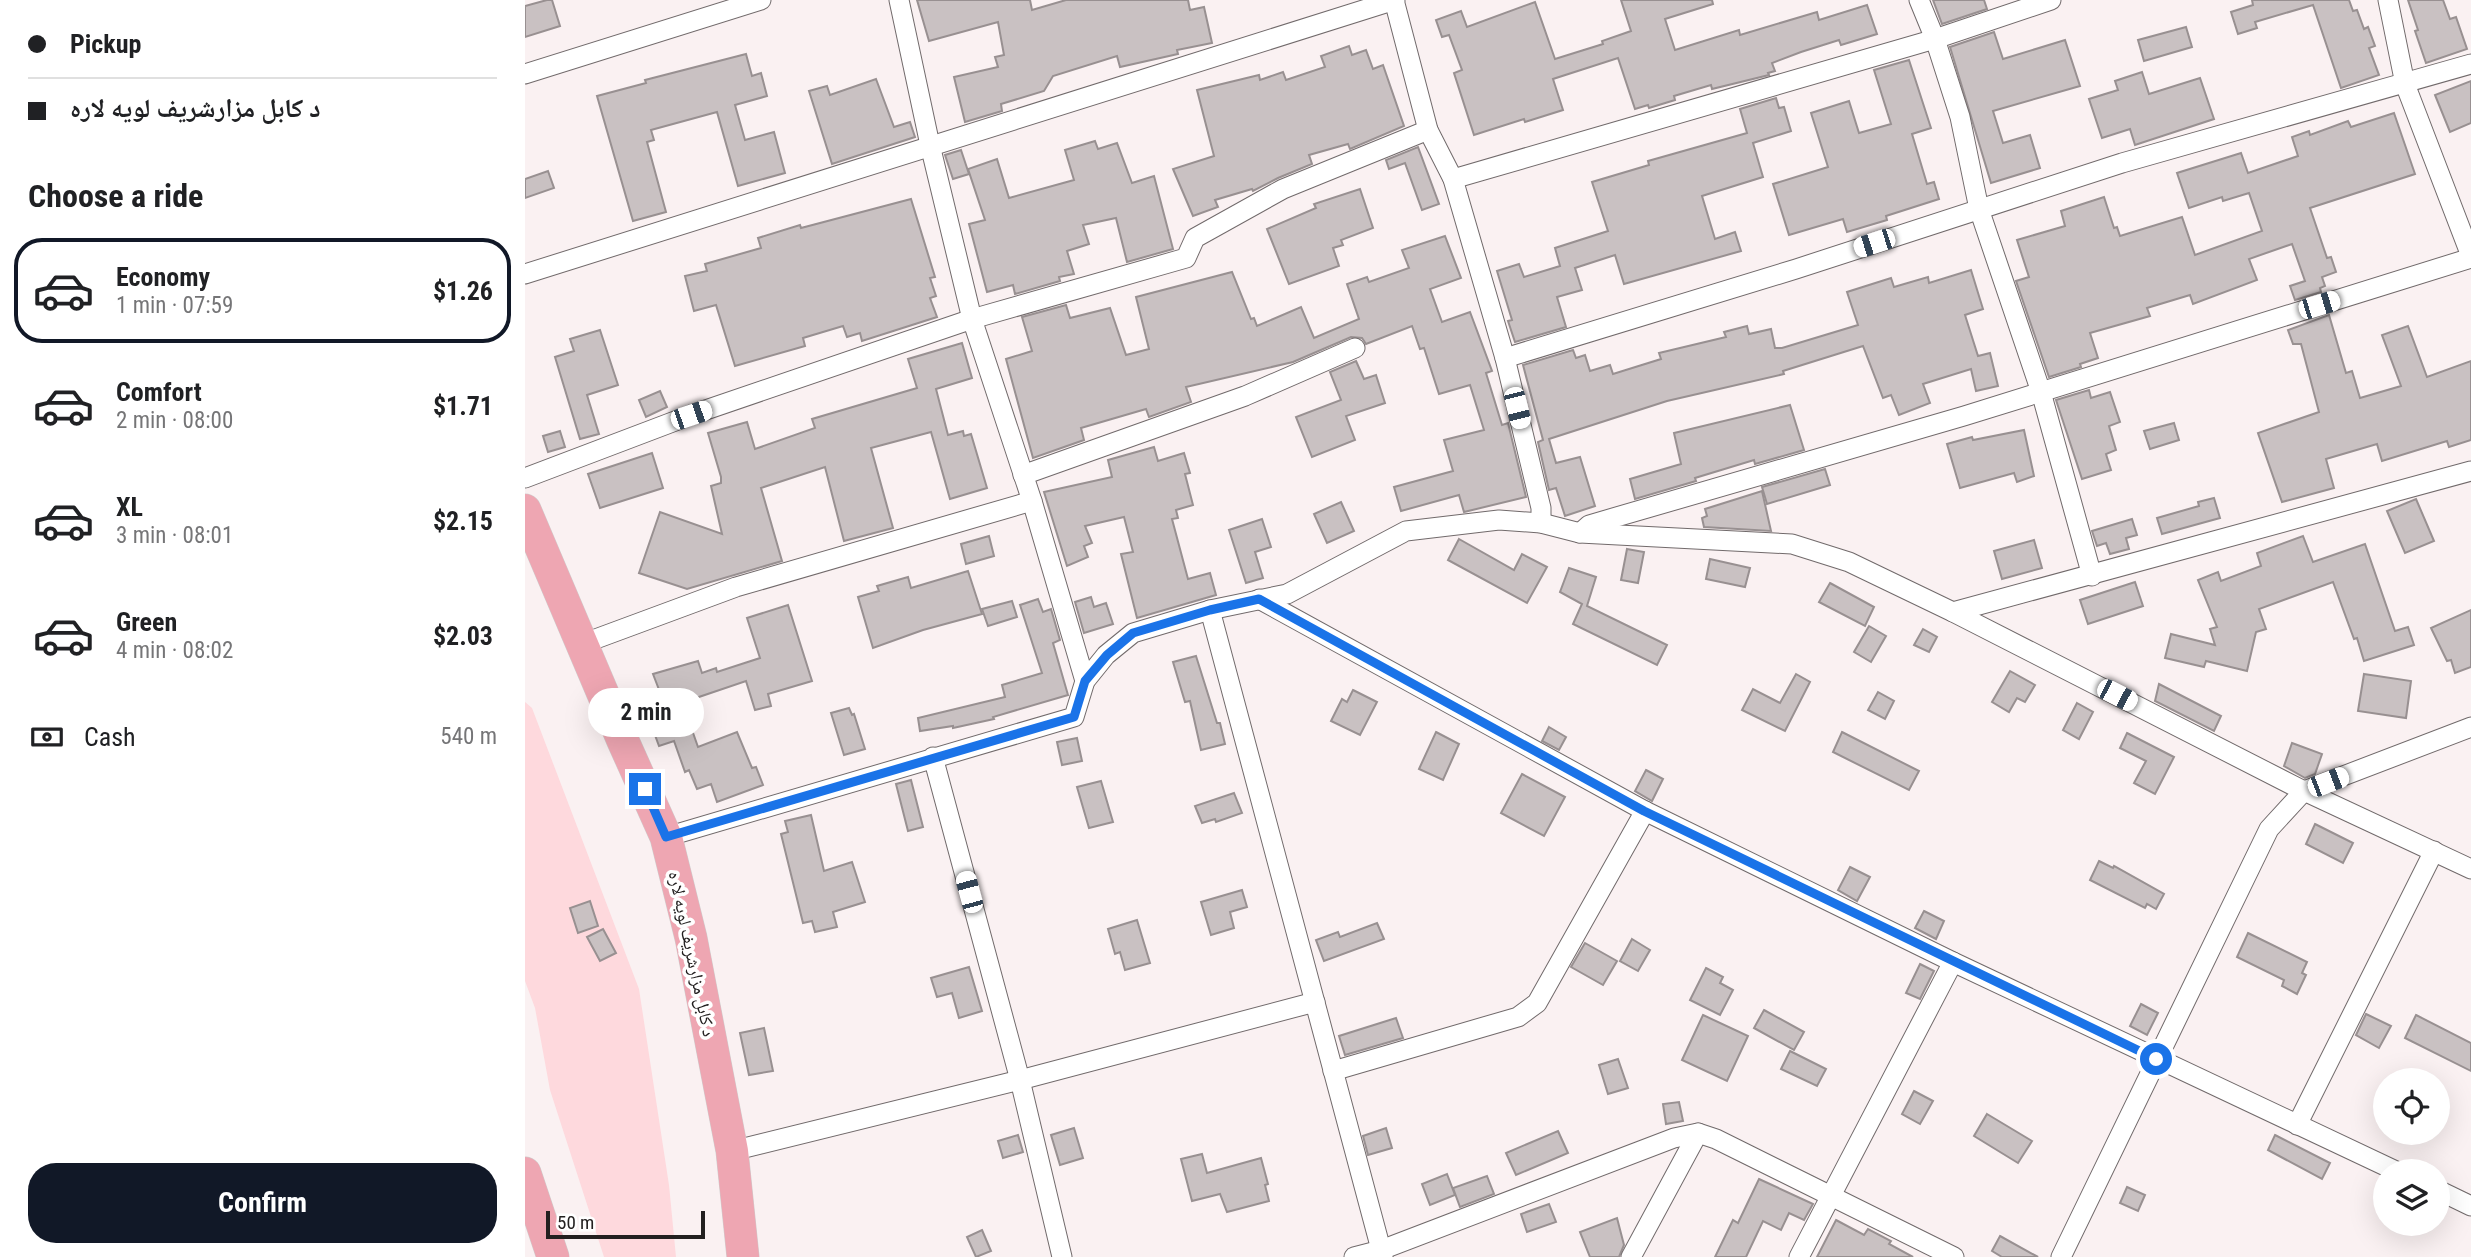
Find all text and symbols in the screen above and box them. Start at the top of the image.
text: Pickup [70,29,141,59]
text: د کابل مزارشریف لویه لاره [70,93,321,123]
text: Choose a ride [28,177,203,215]
car [1851,227,1898,259]
icon: car [32,259,95,322]
text: Economy [116,262,210,292]
text: $1.26 [433,276,493,306]
car [2296,289,2343,321]
text: 1 min · 07:59 [116,292,233,319]
icon: car [32,374,95,437]
text: Comfort [116,377,202,407]
car [1502,385,1533,431]
text: $1.71 [433,391,493,421]
car [668,398,715,432]
text: 2 min · 08:00 [116,407,233,434]
icon: car [32,489,95,552]
text: XL [116,492,143,522]
text: $2.15 [433,506,493,536]
text: 3 min · 08:01 [116,522,233,549]
icon: car [32,604,95,667]
text: Green [116,607,177,637]
text: $2.03 [433,621,493,651]
text: 4 min · 08:02 [116,637,233,664]
car [2094,676,2141,714]
callout: 2 min [587,688,703,736]
text: 2 min [620,699,672,726]
icon: cash [28,718,66,756]
text: Cash [84,722,136,752]
text: 540 m [440,723,497,750]
car [2305,765,2352,799]
route end [629,773,661,805]
street label: د کابل مزارشریف لویه لاره [664,869,720,1039]
car [954,869,985,915]
route start [2140,1043,2172,1075]
map controls [2373,1068,2450,1236]
button: locate [2373,1068,2450,1145]
button: layers [2373,1159,2450,1236]
button: Confirm [28,1163,497,1243]
scale bar [546,1208,705,1240]
text: 50 m [557,1211,594,1234]

